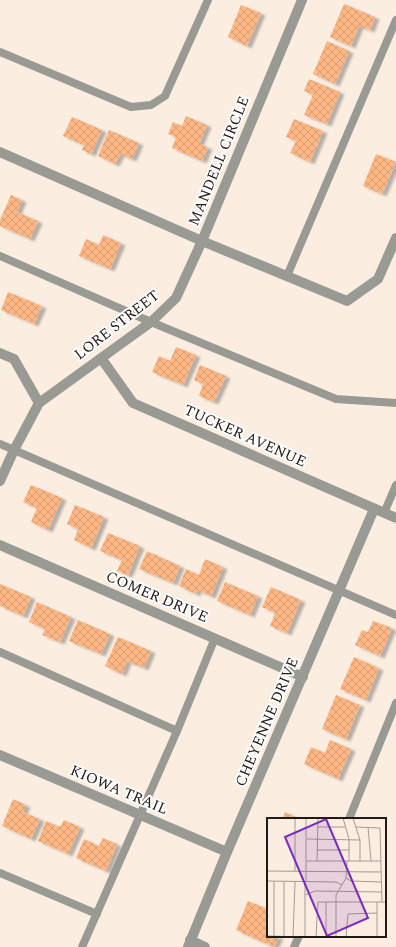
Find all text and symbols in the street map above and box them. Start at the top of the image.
street label: MANDELL CIRCLE [182,93,256,229]
street label: LORE STREET [69,284,165,366]
street label: TUCKER AVENUE [180,399,310,473]
street label: COMER DRIVE [102,565,212,629]
street label: CHEYENNE DRIVE [229,654,305,790]
street label: KIOWA TRAIL [67,759,171,821]
inset map [267,818,386,937]

